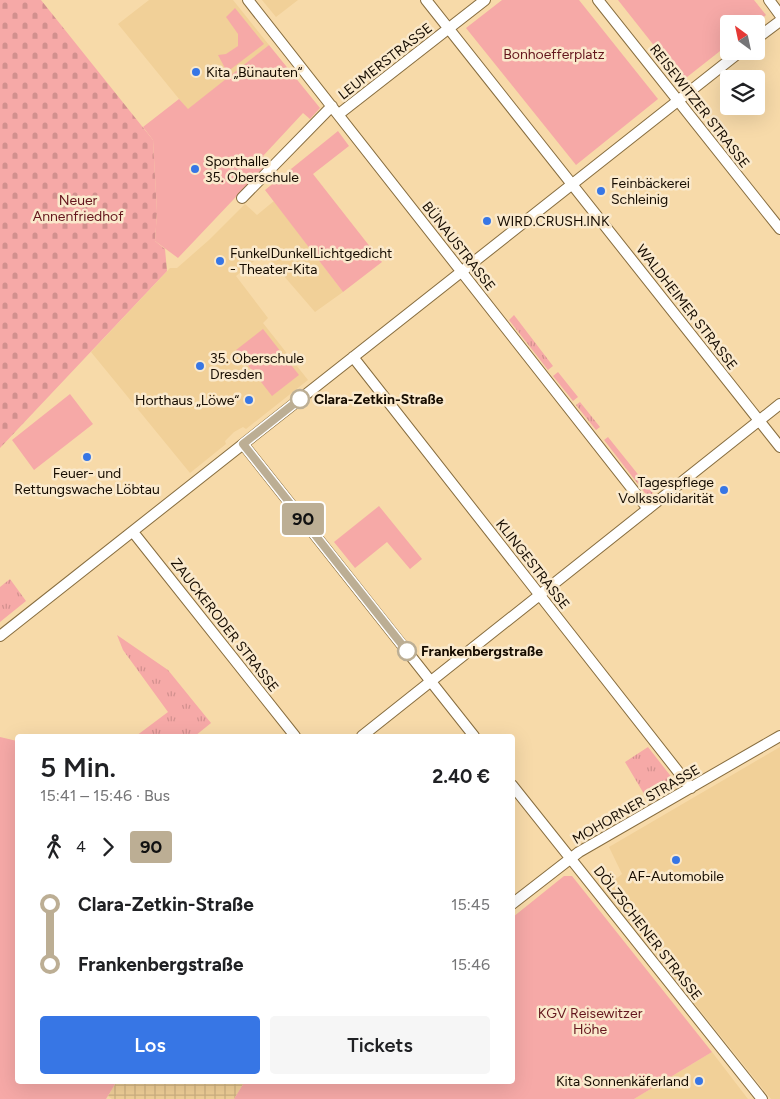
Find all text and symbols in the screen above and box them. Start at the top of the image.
north arrow [720,15,765,60]
map controls [720,15,765,115]
street label: LEUMERSTRASSE [335,19,436,103]
street label: REISEWITZER STRASSE [646,41,753,172]
park label: Bonhoefferplatz [503,46,605,63]
place label: Kita „Bünauten“ [206,64,303,81]
marker: Kita „Bünauten“ [190,66,202,78]
button: layers [720,70,765,115]
place label: Sporthalle 35. Oberschule [205,153,299,186]
marker: Sporthalle 35. Oberschule [189,163,201,175]
place label: Feinbäckerei Schleinig [611,175,690,208]
marker: Feinbäckerei Schleinig [595,185,607,197]
park label: Neuer Annenfriedhof [33,192,124,225]
street label: BÜNAUSTRASSE [418,198,499,294]
place label: WIRD.CRUSH.INK [497,213,610,230]
marker: WIRD.CRUSH.INK [481,215,493,227]
street label: WALDHEIMER STRASSE [632,241,741,373]
place label: FunkelDunkelLichtgedicht - Theater-Kita [230,245,392,278]
marker: FunkelDunkelLichtgedicht - Theater-Kita [214,255,226,267]
place label: 35. Oberschule Dresden [210,350,304,383]
marker: 35. Oberschule Dresden [194,360,206,372]
marker: Clara-Zetkin-Straße [290,389,310,409]
place label: Clara-Zetkin-Straße [314,391,444,408]
place label: Horthaus „Löwe“ [135,392,239,409]
marker: Horthaus „Löwe“ [243,394,255,406]
marker: Feuer- und Rettungswache Löbtau [81,451,93,463]
place label: Feuer- und Rettungswache Löbtau [14,465,160,498]
place label: Tagespflege Volkssolidarität [618,474,714,507]
marker: Tagespflege Volkssolidarität [718,484,730,496]
line badge: 90 [280,503,326,535]
text: 90 [292,508,314,530]
street label: KLINGESTRASSE [492,516,573,613]
street label: ZAUCKERODER STRASSE [167,555,282,696]
marker: Frankenbergstraße [397,641,417,661]
place label: Frankenbergstraße [421,643,543,660]
text: 5 Min. [40,750,116,784]
street label: MOHORNER STRASSE [570,761,703,848]
text: 2.40 € [432,765,490,788]
text: 15:41 – 15:46 · Bus [40,786,170,805]
icon: walk [40,833,68,861]
icon: forward [94,833,122,861]
text: 90 [140,836,162,858]
text: 4 [76,837,86,856]
marker: AF-Automobile [670,854,682,866]
street label: DÖLZSCHENER STRASSE [590,863,705,1004]
place label: AF-Automobile [628,868,724,885]
text: Clara-Zetkin-Straße [78,893,254,916]
text: 15:45 [451,895,490,914]
text: Frankenbergstraße [78,953,243,976]
text: 15:46 [451,955,490,974]
park label: KGV Reisewitzer Höhe [538,1005,643,1038]
button: Los [40,1016,260,1074]
button: Tickets [270,1016,490,1074]
place label: Kita Sonnenkäferland [556,1073,689,1090]
marker: Kita Sonnenkäferland [693,1075,705,1087]

